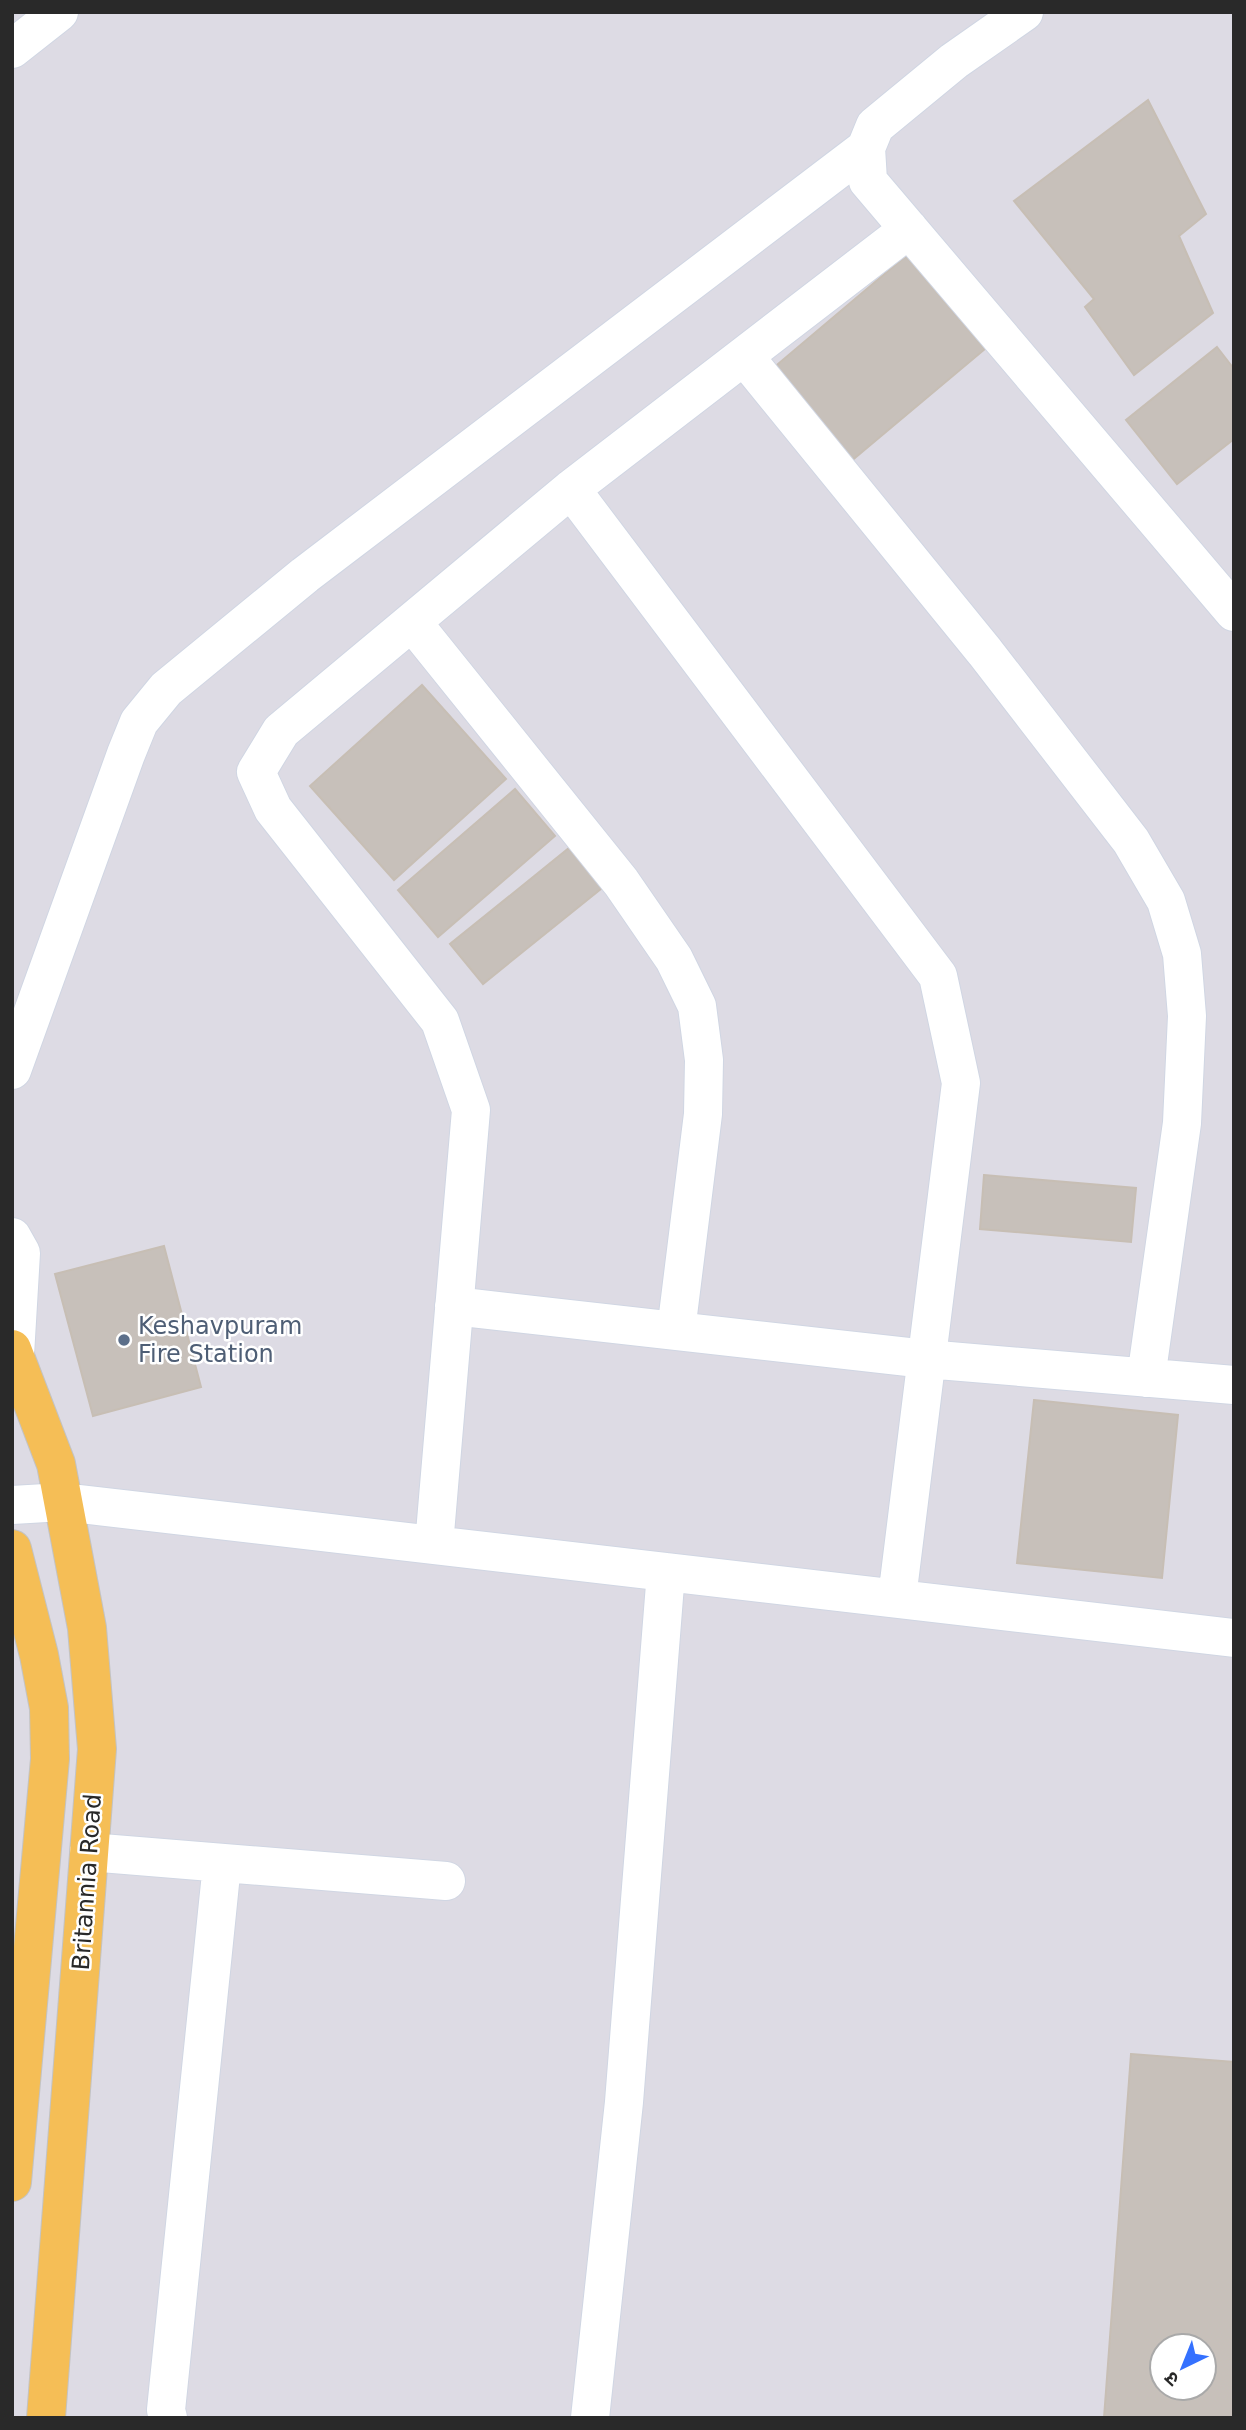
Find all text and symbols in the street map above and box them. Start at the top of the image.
place label: Keshavpuram Fire Station [138,1312,302,1368]
marker: Keshavpuram Fire Station [116,1332,132,1348]
street label: Britannia Road [67,1793,107,1971]
north arrow [1148,2332,1218,2402]
text: उ [1159,2367,1183,2391]

